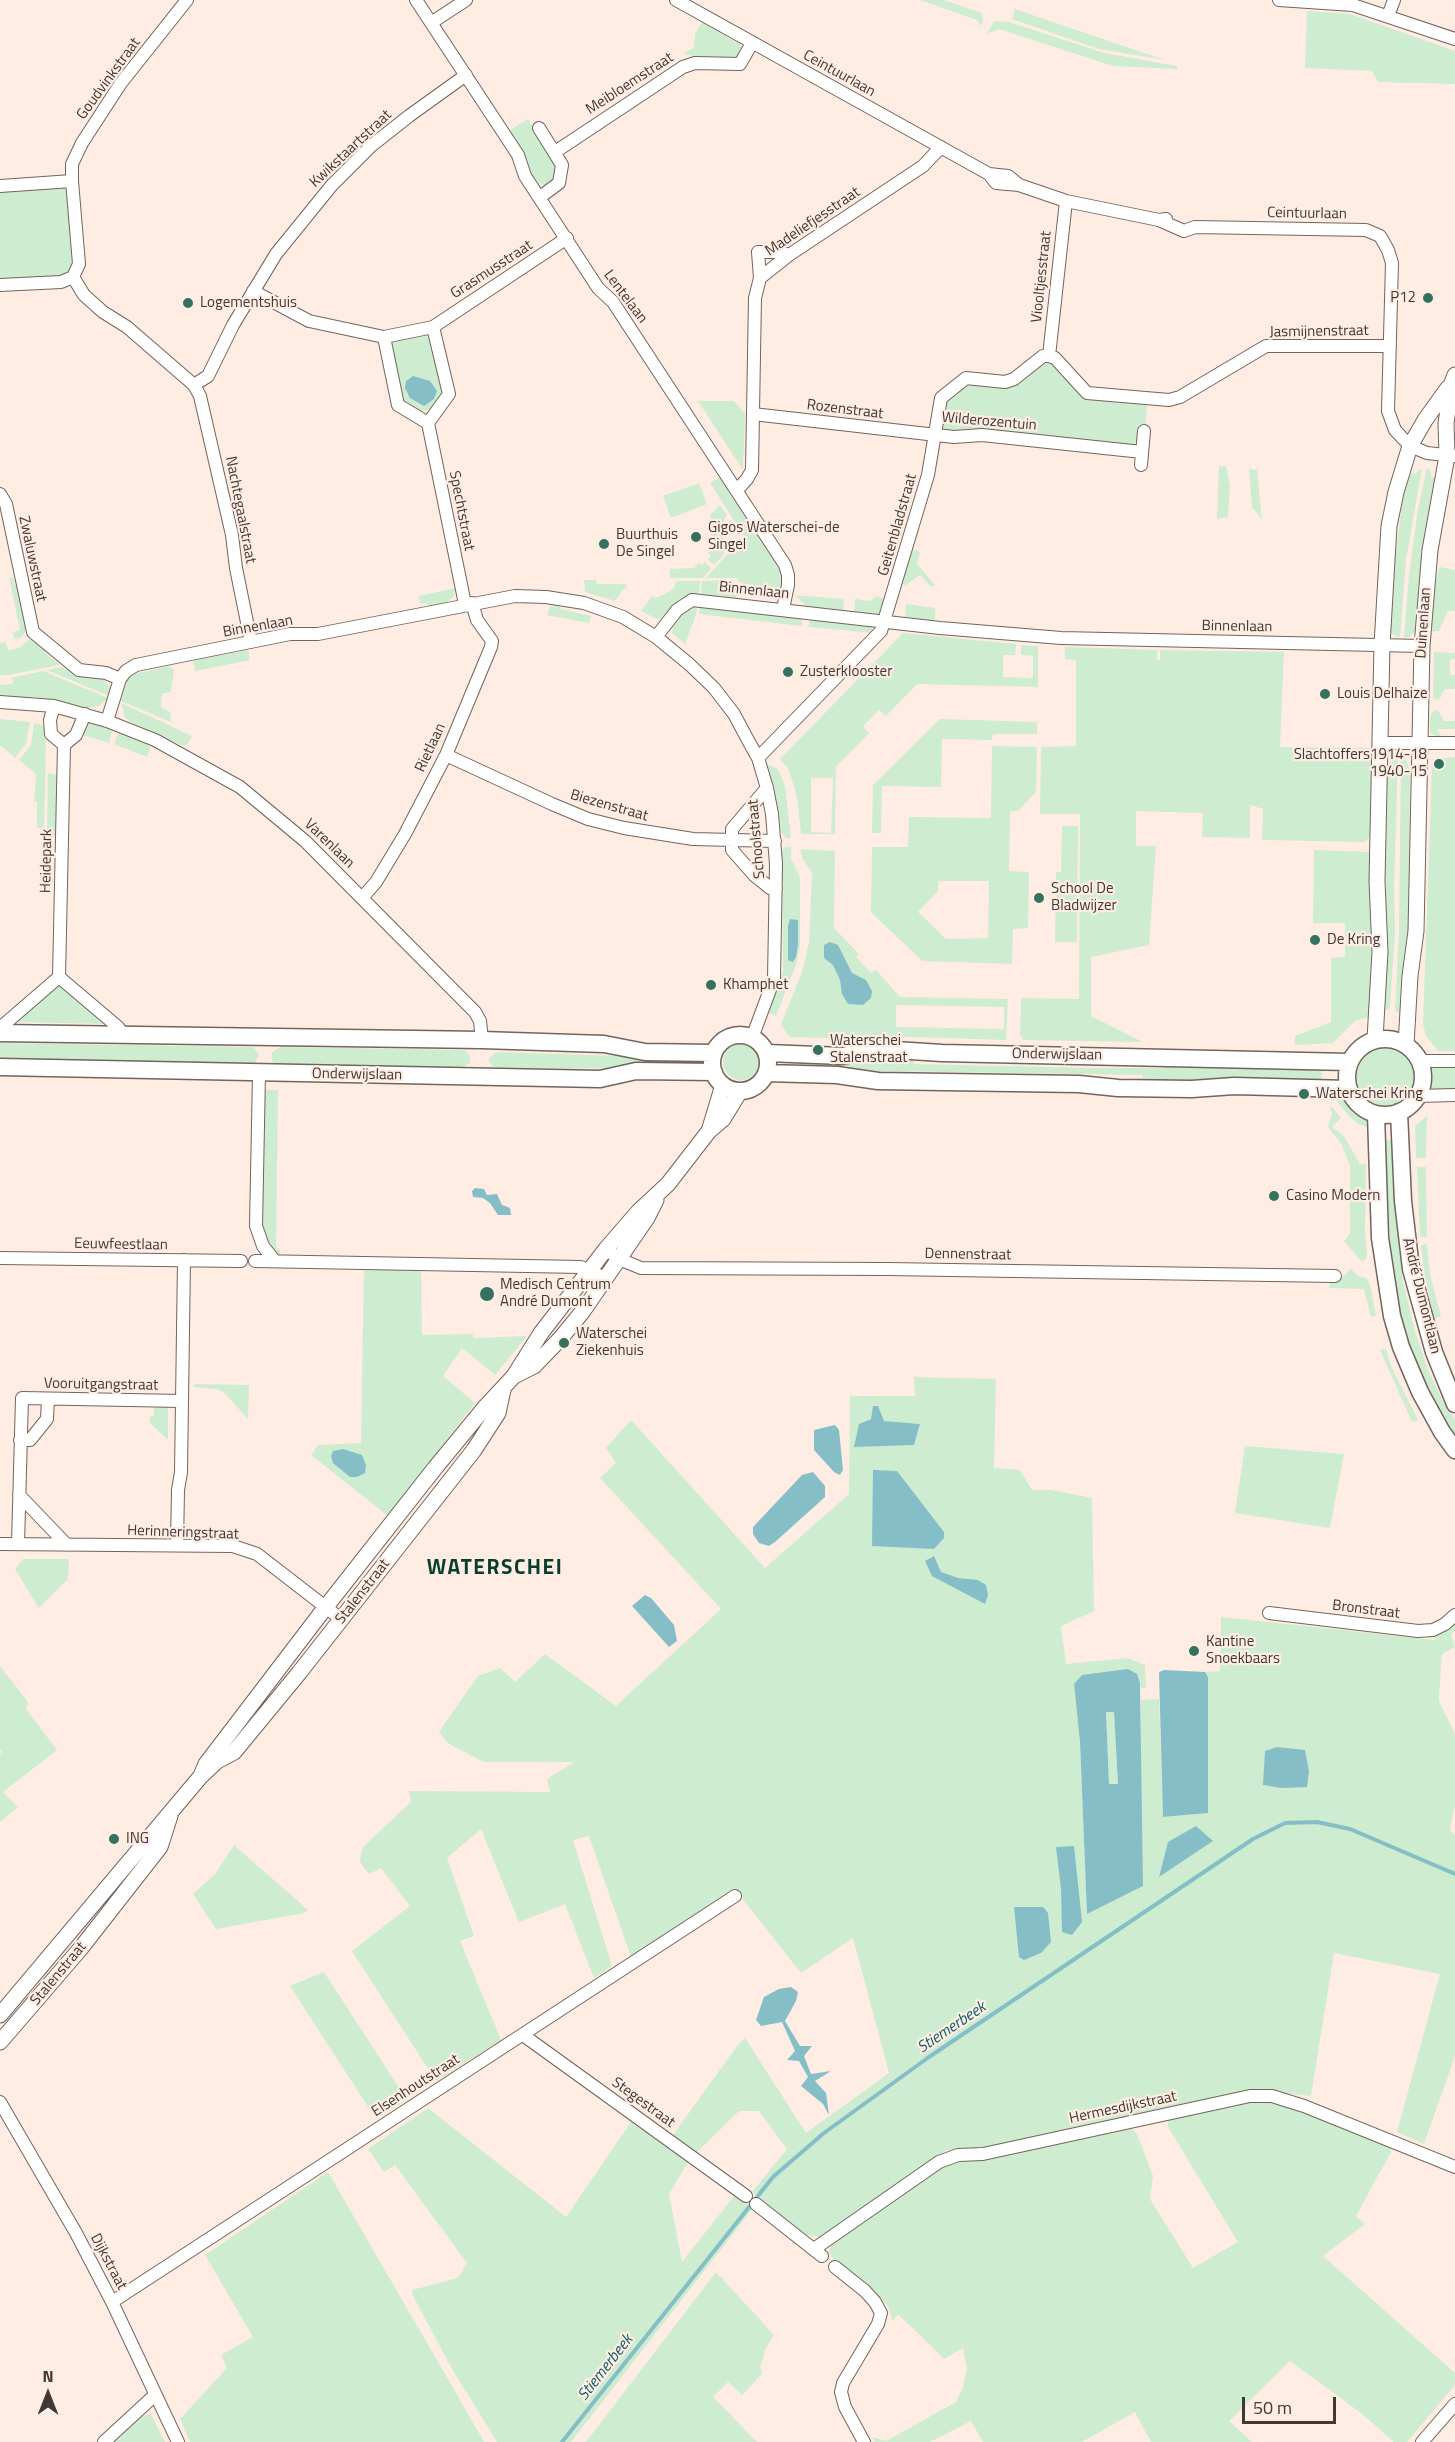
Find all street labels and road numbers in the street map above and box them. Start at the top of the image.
street label: Goudvinkstraat [73,35,145,123]
street label: Ceintuurlaan [800,47,878,101]
street label: Meibloemstraat [583,49,677,119]
street label: Kwikstaartstraat [306,106,396,192]
street label: Madeliefjesstraat [762,184,864,260]
street label: Ceintuurlaan [1267,204,1347,224]
street label: Viooltjesstraat [1028,230,1056,324]
street label: Grasmusstraat [448,237,536,303]
street label: Lentelaan [599,267,651,327]
street label: Jasmijnenstraat [1269,322,1369,342]
street label: Rozenstraat [806,396,884,424]
street label: Wilderozentuin [941,409,1037,435]
street label: Nachtegaalstraat [221,455,259,565]
street label: Spechtstraat [444,469,478,553]
street label: Geitenbladstraat [875,472,921,578]
street label: Zwaluwstraat [14,514,50,604]
street label: Binnenlaan [718,578,790,604]
street label: Duinenlaan [1413,587,1435,659]
street label: Binnenlaan [222,612,294,642]
street label: Binnenlaan [1201,617,1273,637]
street label: Rietlaan [412,721,450,775]
street label: Biezenstraat [568,786,650,826]
street label: Schoolstraat [745,798,769,880]
street label: Varenlaan [300,816,358,872]
street label: Heidepark [37,829,57,893]
street label: Onderwijslaan [1012,1045,1102,1065]
street label: Onderwijslaan [312,1065,402,1085]
street label: Eeuwfeestlaan [74,1235,168,1255]
street label: André Dumontlaan [1398,1236,1444,1356]
street label: Dennenstraat [924,1245,1012,1265]
street label: Vooruitgangstraat [44,1375,158,1395]
street label: Herinneringstraat [127,1522,239,1544]
street label: Stalenstraat [332,1556,394,1628]
street label: Bronstraat [1331,1597,1401,1623]
street label: Stalenstraat [27,1938,91,2010]
street label: Elsenhoutstraat [369,2051,463,2121]
street label: Stegestraat [608,2074,678,2132]
street label: Hermesdijkstraat [1068,2088,1178,2128]
street label: Dijkstraat [86,2231,130,2293]

